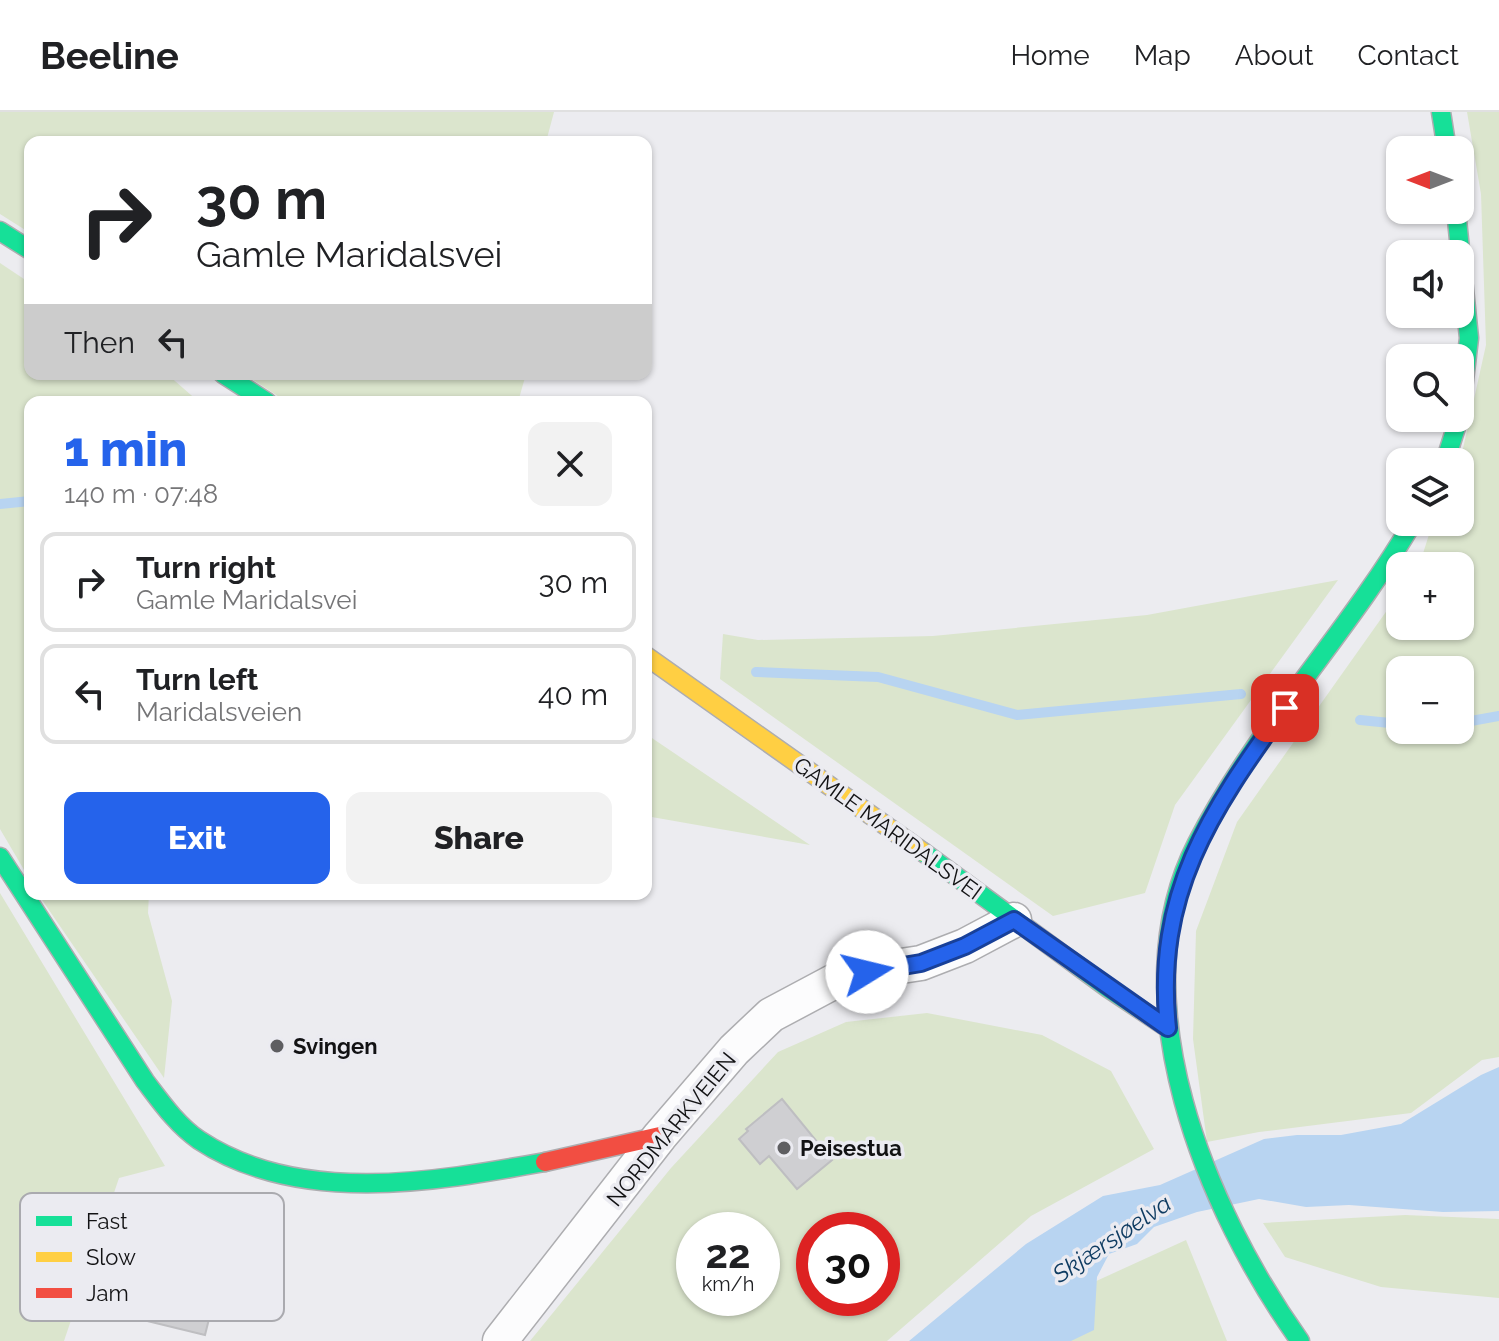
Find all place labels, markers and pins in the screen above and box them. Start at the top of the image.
pin [1251,674,1319,742]
place label: Svingen [293,1033,378,1059]
marker: Svingen [268,1037,286,1055]
place label: Peisestua [800,1135,902,1161]
marker: Peisestua [775,1139,793,1157]

